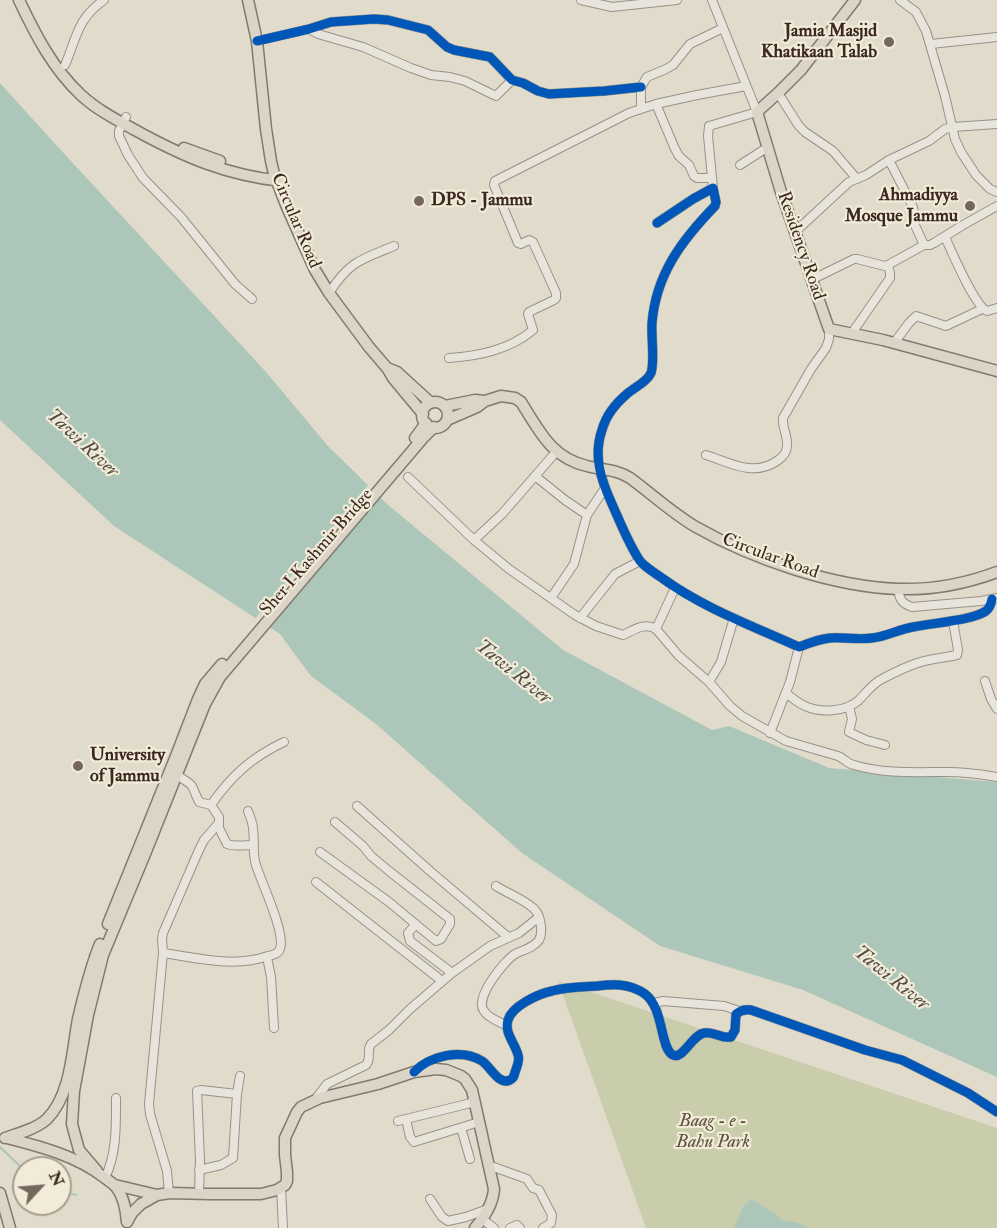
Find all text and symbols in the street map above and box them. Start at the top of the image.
place label: Jamia Masjid Khatikaan Talab [761,21,877,63]
marker: Jamia Masjid Khatikaan Talab [882,35,896,49]
street label: Circular Road [265,170,325,272]
place label: Ahmadiyya Mosque Jammu [845,185,958,228]
street label: Residency Road [771,189,829,303]
place label: DPS - Jammu [431,190,533,212]
marker: DPS - Jammu [412,194,426,208]
marker: Ahmadiyya Mosque Jammu [963,199,977,213]
water label: Tawi River [41,404,123,484]
street label: Sher I Kashmir Bridge [256,485,378,621]
street label: Circular Road [719,530,821,584]
water label: Tawi River [470,635,556,711]
place label: University of Jammu [90,745,165,788]
marker: University of Jammu [71,759,85,773]
water label: Tawi River [848,941,934,1017]
park label: Baag - e - Bahu Park [676,1111,750,1154]
north arrow [12,1156,72,1216]
text: N [44,1168,69,1190]

